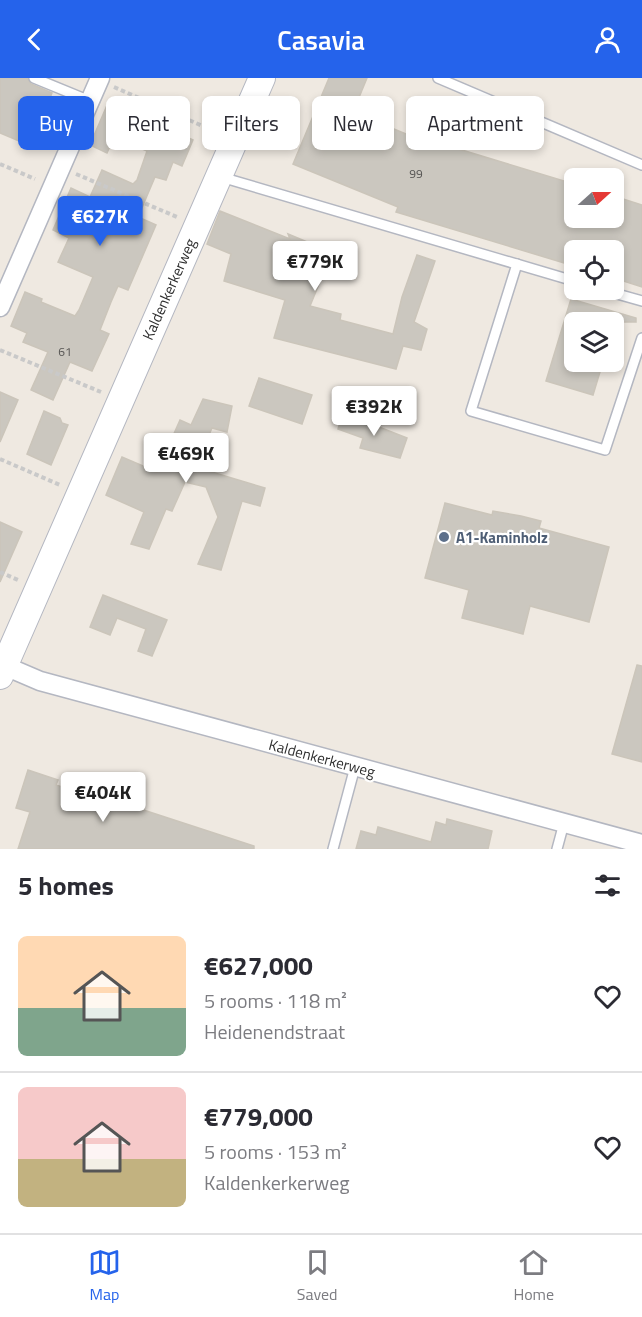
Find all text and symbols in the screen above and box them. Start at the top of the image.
text: Casavia [277,19,365,60]
icon: back [18,23,51,56]
icon: person [591,23,624,56]
chip: Buy [18,96,94,150]
chip: Rent [106,96,190,150]
chip: Filters [202,96,300,150]
chip: New [312,96,394,150]
chip: Apartment [406,96,544,150]
house number: 99 [409,164,423,183]
north arrow [564,168,624,228]
map controls [564,168,624,372]
pin: €627K [58,196,142,247]
text: €627K [72,200,128,231]
street label: Kaldenkerkerweg [136,234,202,344]
button: locate [564,240,624,300]
pin: €779K [273,241,357,292]
text: €779K [287,245,343,276]
button: layers [564,312,624,372]
house number: 61 [58,342,72,361]
pin: €392K [332,386,416,437]
text: €392K [346,390,402,421]
pin: €469K [144,433,228,484]
text: €469K [158,437,214,468]
place label: A1-Kaminholz [456,526,548,549]
marker: A1-Kaminholz [437,530,451,544]
street label: Kaldenkerkerweg [266,733,378,783]
pin: €404K [61,772,145,823]
text: €404K [75,776,131,807]
text: 5 homes [18,866,114,905]
icon: filters [591,869,624,902]
text: €627,000 [204,946,313,985]
icon: home [66,960,138,1032]
icon: heart [591,980,624,1013]
text: 5 rooms · 118 m² [204,985,347,1016]
text: Heidenendstraat [204,1016,345,1047]
text: €779,000 [204,1097,313,1136]
icon: home [66,1111,138,1183]
icon: heart [591,1131,624,1164]
text: 5 rooms · 153 m² [204,1136,347,1167]
text: Kaldenkerkerweg [204,1167,350,1198]
tab: Map [88,1246,121,1306]
tab: Saved [297,1246,338,1306]
tab: Home [513,1246,554,1306]

